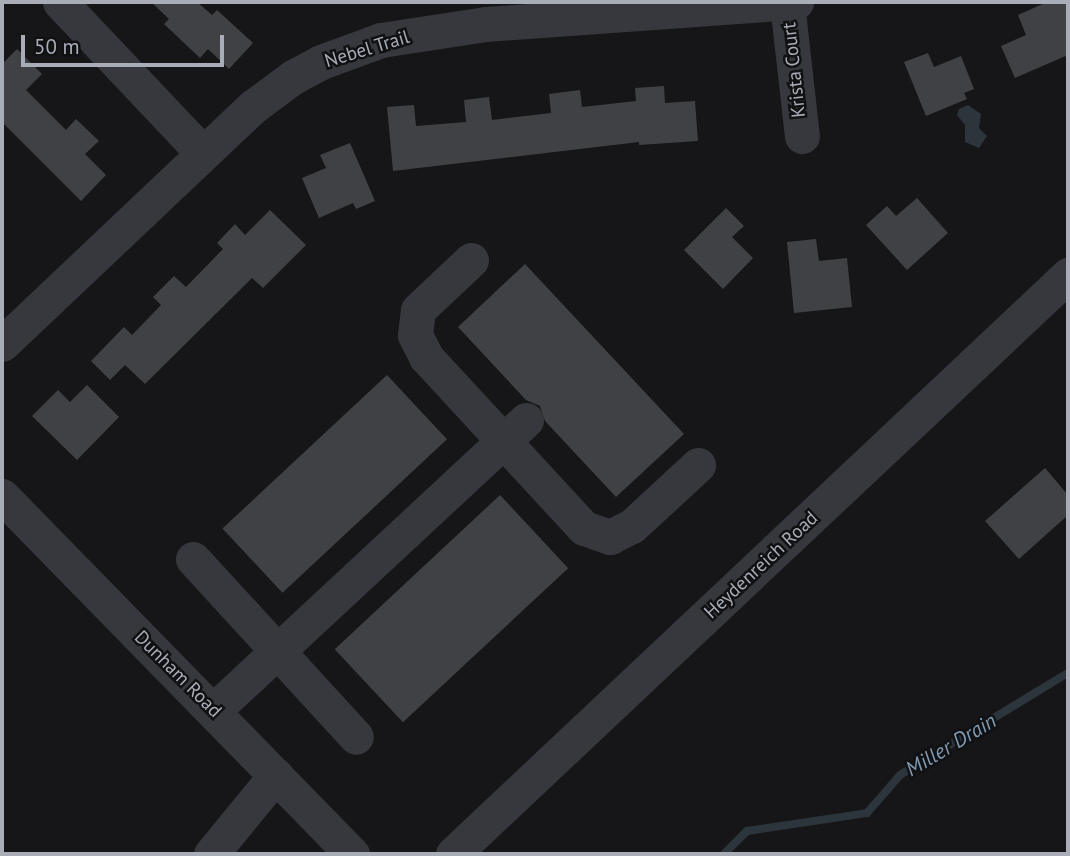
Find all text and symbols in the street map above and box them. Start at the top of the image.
scale bar [24,21,228,65]
street label: Krista Court [778,21,810,119]
street label: Nebel Trail [322,25,412,73]
text: 50 m [34,33,80,60]
street label: Heydenreich Road [700,507,822,623]
street label: Dunham Road [130,626,226,722]
water label: Miller Drain [901,708,1001,782]

